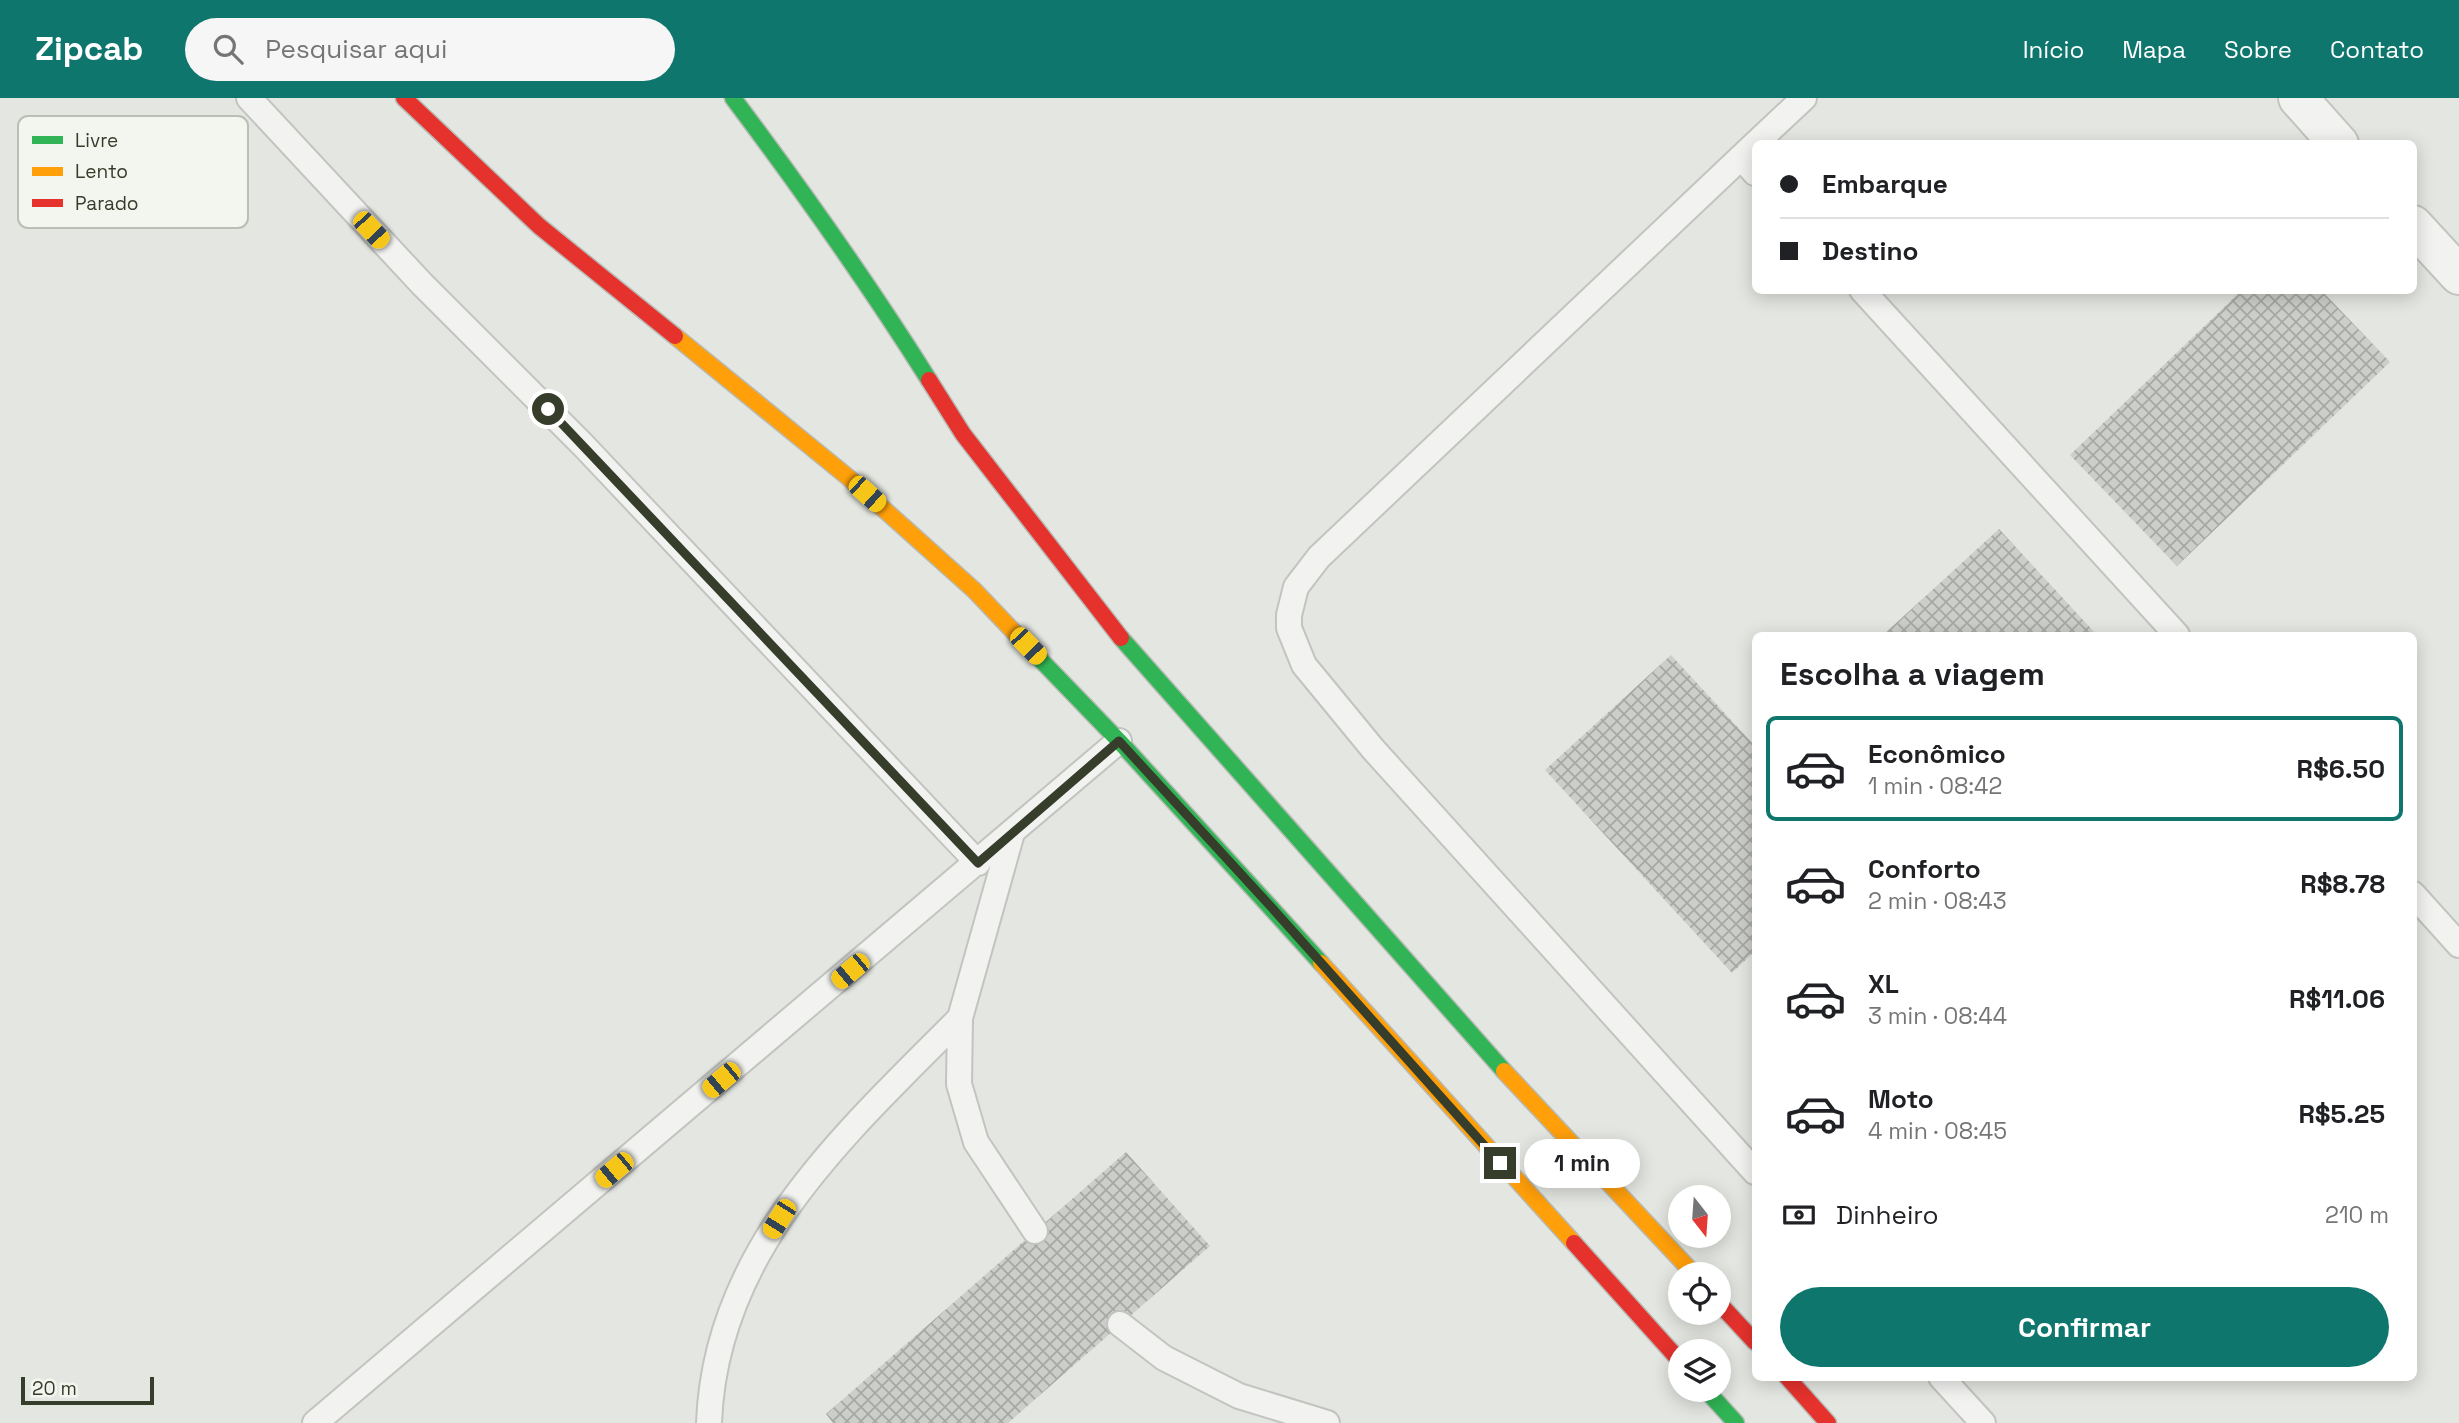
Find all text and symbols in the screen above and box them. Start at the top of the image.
search box [185,18,675,81]
text: Zipcab [35,28,143,70]
icon: search [209,30,247,68]
text: Pesquisar aqui [265,32,447,66]
text: Início [2023,34,2084,65]
text: Mapa [2122,34,2186,65]
text: Sobre [2224,34,2292,65]
text: Contato [2330,34,2424,65]
legend [18,116,248,228]
text: Livre [75,128,118,153]
text: Lento [75,159,128,184]
text: Embarque [1822,167,1948,201]
text: Parado [75,191,139,216]
car [349,207,394,253]
text: Destino [1822,234,1918,268]
route start [532,393,564,425]
car [845,472,890,516]
car [1006,624,1051,668]
text: Escolha a viagem [1780,654,2045,694]
icon: car [1784,737,1847,800]
text: Econômico [1868,737,2006,771]
text: R$6.50 [2297,752,2385,786]
text: 1 min · 08:42 [1868,771,2002,801]
icon: car [1784,852,1847,915]
text: Conforto [1868,852,1981,886]
text: R$8.78 [2300,867,2385,901]
text: 2 min · 08:43 [1868,886,2007,916]
car [828,949,873,993]
icon: car [1784,967,1847,1030]
text: XL [1868,967,1899,1001]
text: R$11.06 [2289,982,2385,1016]
text: 3 min · 08:44 [1868,1001,2007,1031]
car [699,1058,744,1102]
icon: car [1784,1082,1847,1145]
text: Moto [1868,1082,1934,1116]
text: R$5.25 [2298,1097,2385,1131]
text: 4 min · 08:45 [1868,1116,2007,1146]
callout: 1 min [1524,1138,1640,1188]
route end [1484,1147,1516,1179]
car [592,1148,637,1192]
text: 1 min [1554,1148,1610,1178]
north arrow [1668,1185,1731,1248]
map controls [1668,1185,1731,1402]
car [759,1196,800,1242]
icon: cash [1780,1196,1818,1234]
text: Dinheiro [1836,1198,1939,1232]
text: 210 m [2325,1200,2389,1230]
button: locate [1668,1262,1731,1325]
button: Confirmar [1780,1287,2389,1367]
button: layers [1668,1339,1731,1402]
scale bar [21,1374,154,1406]
text: 20 m [32,1376,77,1401]

